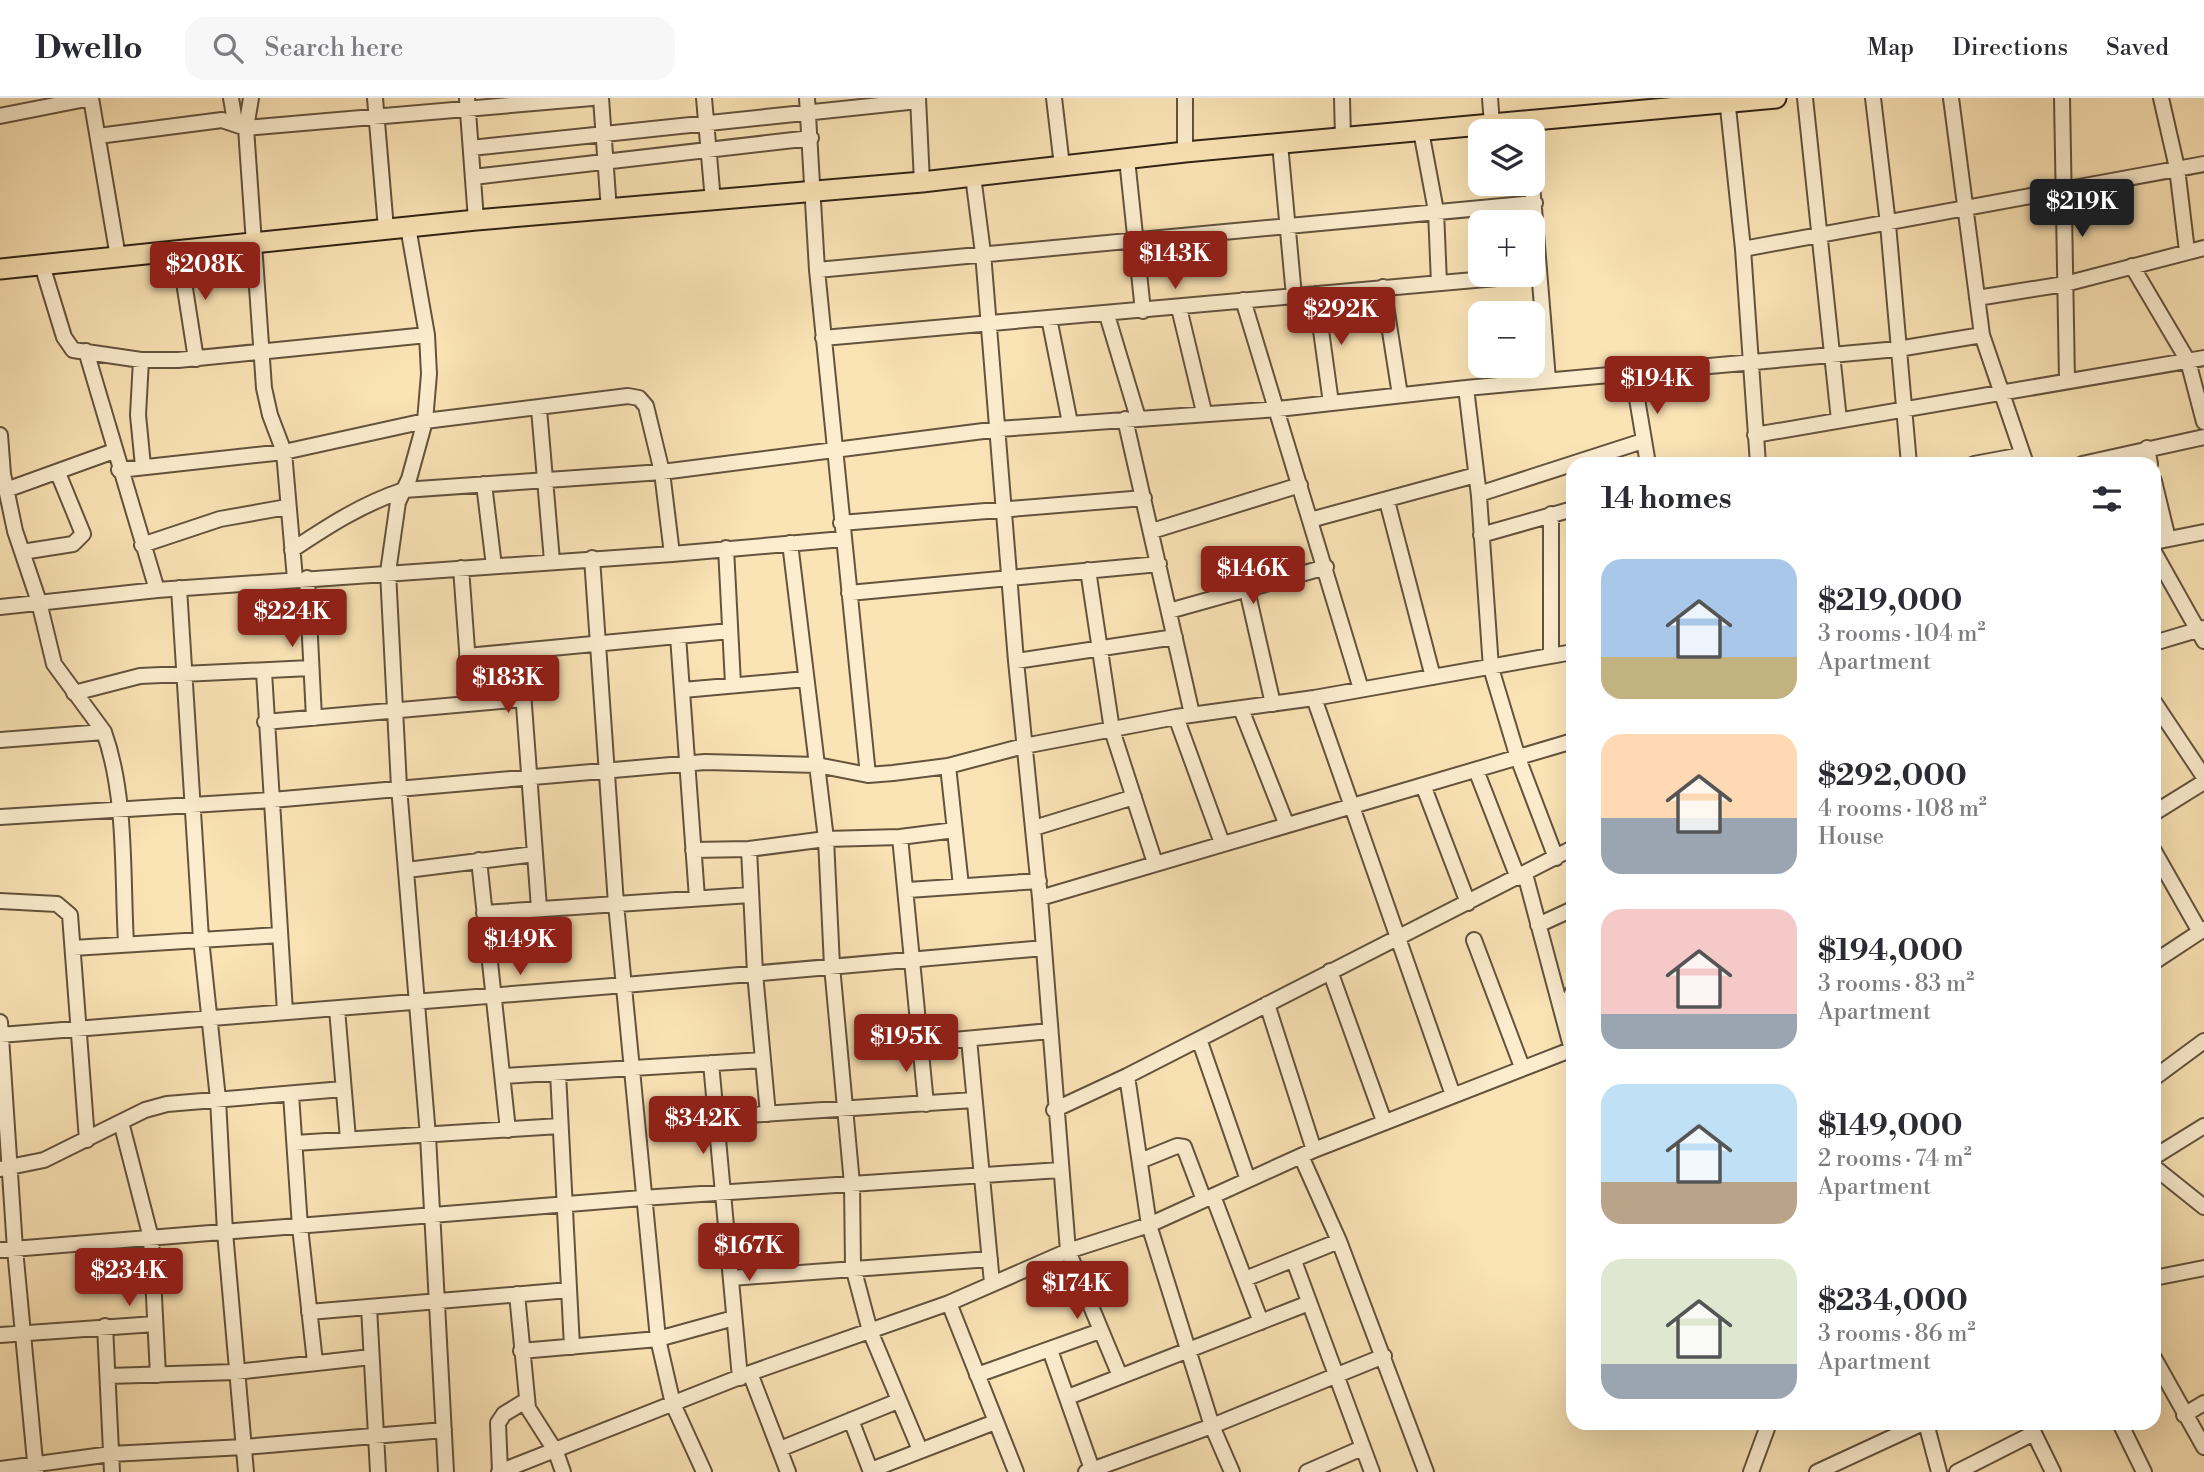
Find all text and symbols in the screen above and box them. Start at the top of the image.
search box [185,17,675,80]
text: Dwello [35,28,143,69]
icon: search [209,29,247,67]
text: Search here [265,32,403,64]
text: Map [1867,33,1914,63]
text: Directions [1952,33,2068,63]
text: Saved [2106,33,2169,63]
map controls [1468,119,1545,378]
button: layers [1468,119,1545,196]
pin: $219K [2033,180,2131,239]
text: $219K [2046,188,2118,216]
button: + [1468,210,1545,287]
pin: $143K [1126,232,1224,291]
text: $143K [1139,240,1211,268]
pin: $208K [156,242,254,302]
text: $208K [166,251,244,279]
pin: $292K [1292,288,1390,347]
text: $292K [1303,296,1379,324]
button: − [1468,301,1545,378]
pin: $194K [1608,356,1706,416]
text: $194K [1621,365,1693,393]
text: 14 homes [1601,480,1732,518]
icon: filters [2088,480,2126,518]
pin: $146K [1204,546,1302,606]
text: $146K [1217,555,1289,583]
text: $219,000 [1818,582,1962,620]
icon: home [1657,587,1741,671]
pin: $224K [243,589,341,649]
text: $224K [254,598,330,626]
text: 3 rooms · 104 m² [1818,620,1986,648]
text: Apartment [1818,648,1931,676]
pin: $183K [459,656,557,715]
text: $183K [472,664,544,692]
text: $292,000 [1818,757,1967,795]
icon: home [1657,762,1741,846]
text: 4 rooms · 108 m² [1818,795,1987,823]
text: House [1818,823,1884,851]
pin: $149K [471,918,569,977]
text: $149K [484,926,556,954]
text: $194,000 [1818,932,1963,970]
icon: home [1657,937,1741,1021]
text: 3 rooms · 83 m² [1818,970,1974,998]
text: Apartment [1818,998,1931,1026]
pin: $195K [857,1014,955,1074]
text: $195K [870,1023,942,1051]
pin: $342K [654,1096,752,1156]
text: $342K [665,1105,741,1133]
text: $149,000 [1818,1107,1963,1145]
icon: home [1657,1112,1741,1196]
text: 2 rooms · 74 m² [1818,1145,1972,1173]
text: Apartment [1818,1173,1931,1201]
pin: $167K [700,1224,798,1283]
text: $167K [714,1232,784,1260]
pin: $234K [80,1248,178,1308]
text: $234K [91,1257,167,1285]
pin: $174K [1028,1262,1126,1321]
text: $174K [1042,1270,1112,1298]
text: $234,000 [1818,1282,1968,1320]
icon: home [1657,1287,1741,1371]
text: 3 rooms · 86 m² [1818,1320,1975,1348]
text: Apartment [1818,1348,1931,1376]

